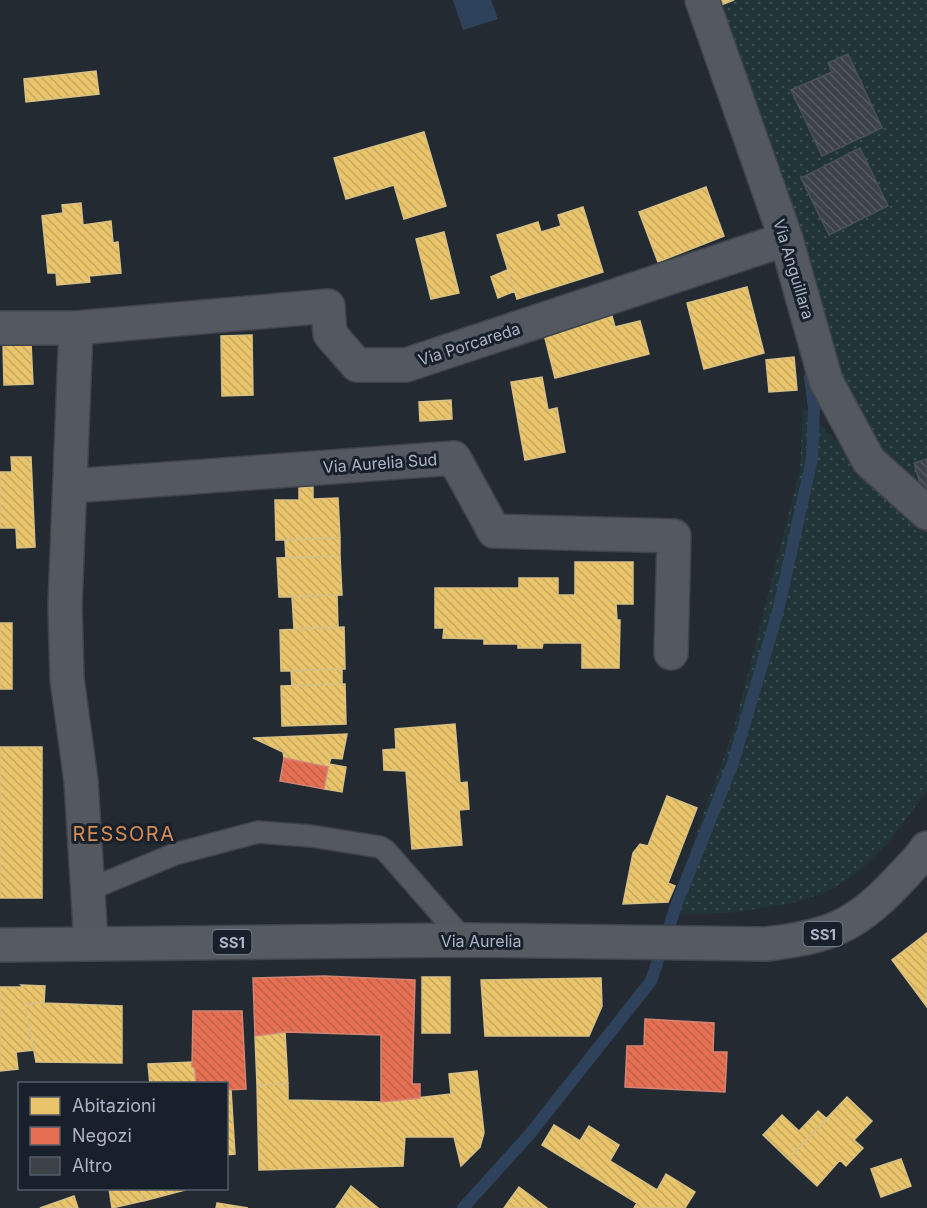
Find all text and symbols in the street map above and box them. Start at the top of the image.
street label: Via Anguillara [769,216,819,322]
street label: Via Porcareda [415,318,523,370]
street label: Via Aurelia Sud [322,449,438,477]
district label: RESSORA [72,822,176,846]
road number: SS1 [804,922,842,946]
road number: SS1 [212,930,252,954]
street label: Via Aurelia [441,931,521,951]
legend [18,1082,228,1190]
text: Abitazioni [72,1095,156,1116]
text: Negozi [72,1125,132,1146]
text: Altro [72,1155,112,1176]

